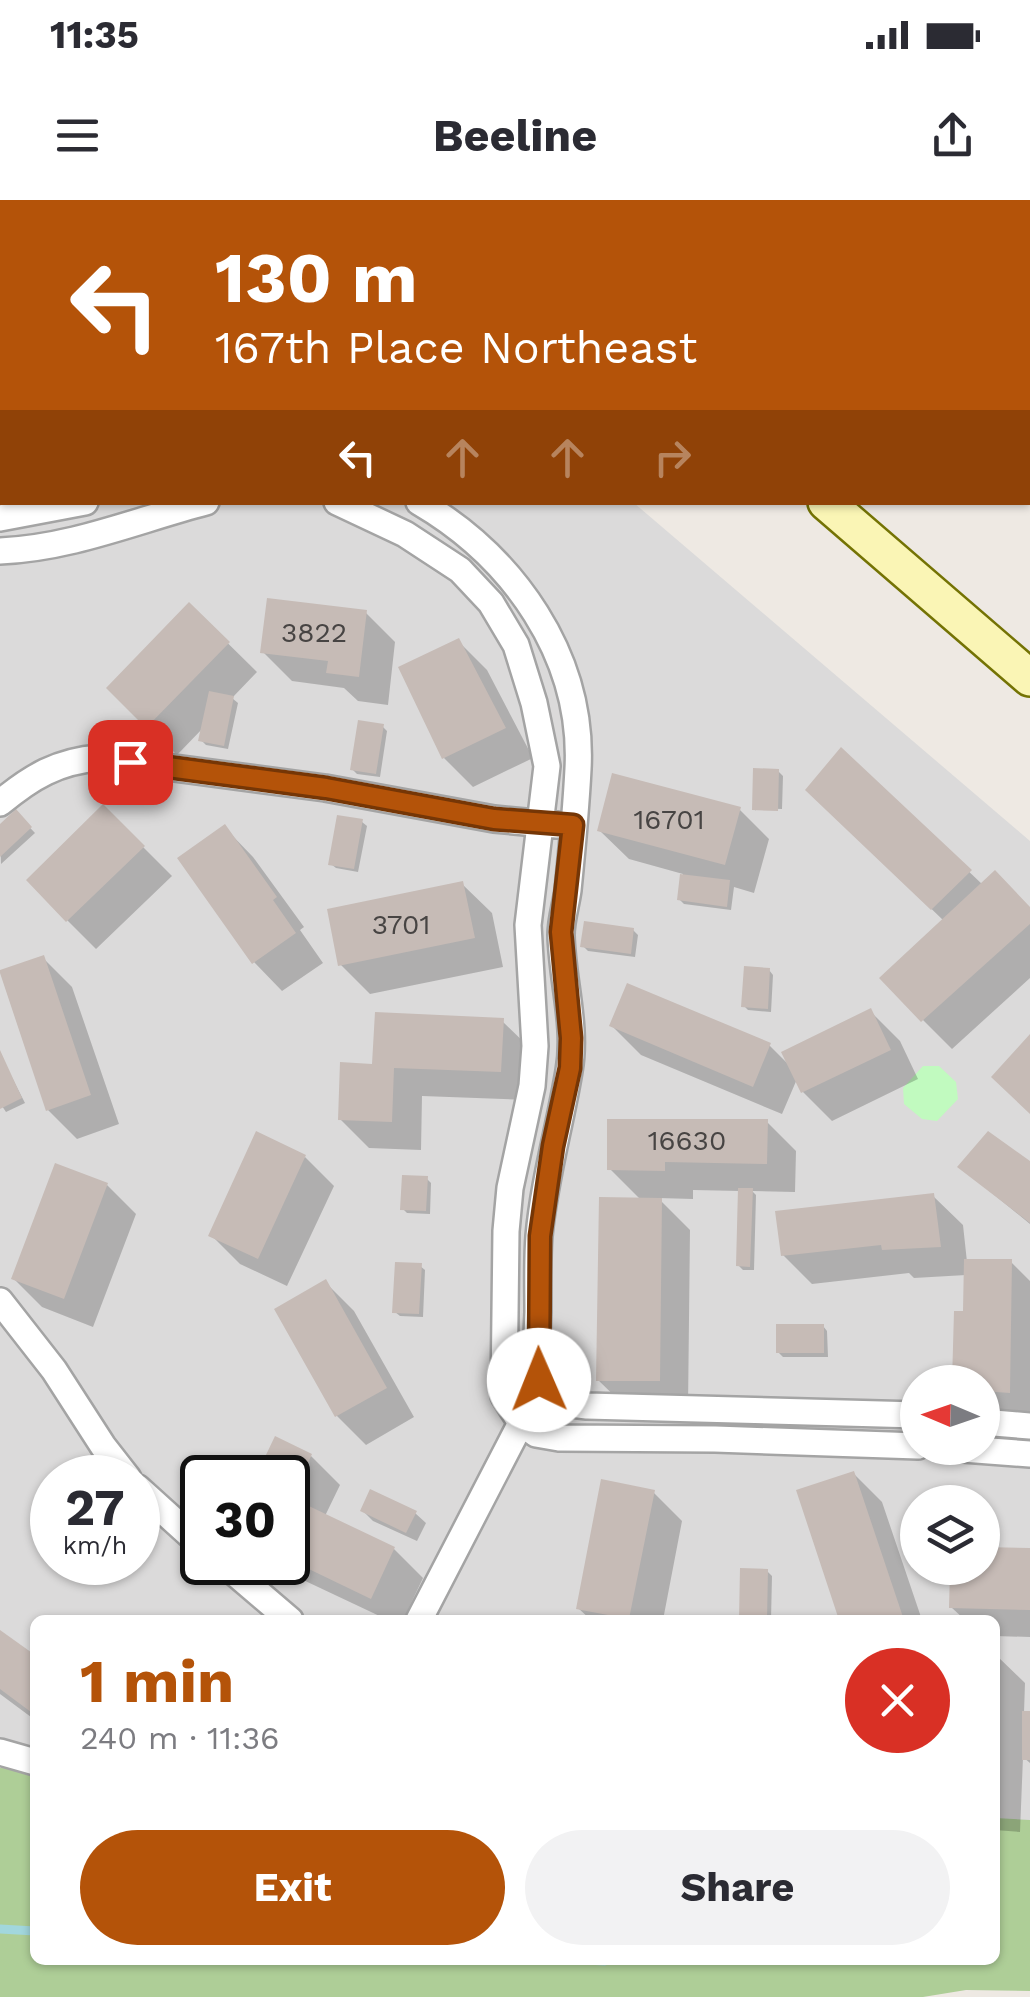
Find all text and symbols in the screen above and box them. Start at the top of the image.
text: 11:35 [50,13,139,57]
icon: menu [50,108,105,163]
icon: share [925,108,980,163]
text: Beeline [433,109,597,162]
text: 130 m [215,237,418,319]
icon: left [50,240,180,370]
text: 167th Place Northeast [215,321,697,374]
icon: left [330,430,385,485]
icon: ahead [435,430,490,485]
icon: ahead [540,430,595,485]
icon: right [645,430,700,485]
house number: 3822 [281,616,347,649]
pin [88,720,173,805]
icon: arrive [103,735,158,790]
house number: 16701 [633,803,705,836]
house number: 3701 [372,908,430,941]
house number: 16630 [648,1124,726,1157]
position arrow [487,1328,591,1432]
north arrow [900,1365,1000,1465]
map controls [900,1365,1000,1585]
speed limit sign: 30 [180,1455,310,1585]
text: 27 [65,1478,125,1537]
button: layers [900,1485,1000,1585]
text: km/h [63,1531,127,1560]
text: 1 min [80,1646,234,1717]
button: close [845,1648,950,1753]
text: 240 m · 11:36 [80,1719,280,1757]
button: Exit [80,1830,505,1945]
button: Share [525,1830,950,1945]

